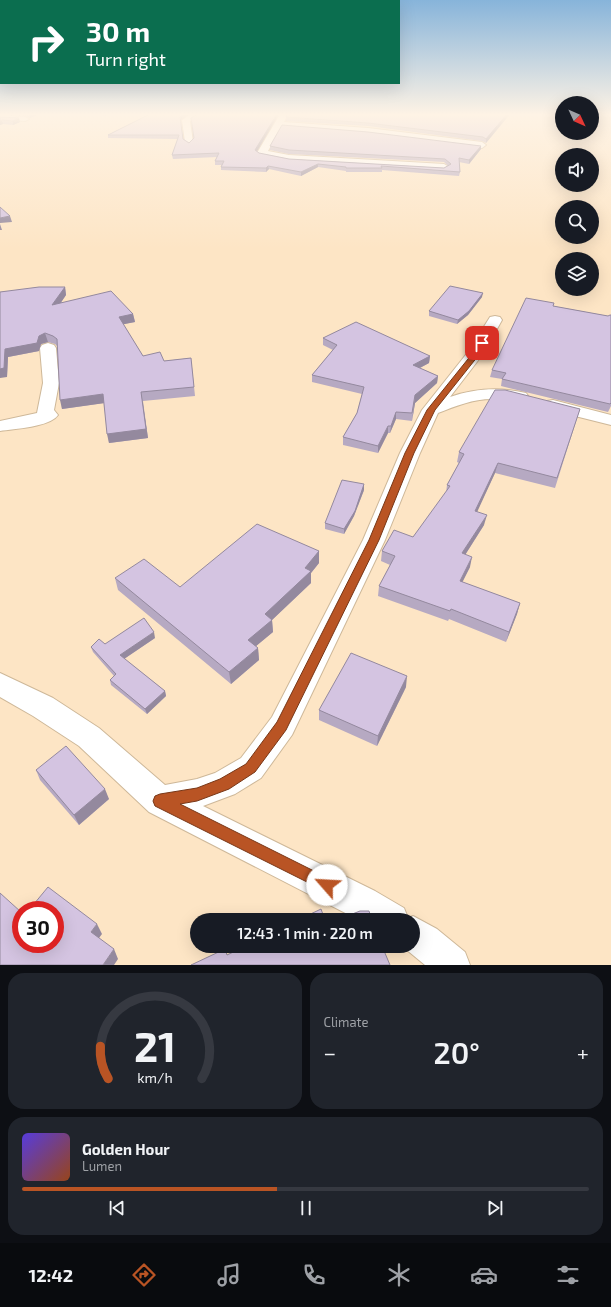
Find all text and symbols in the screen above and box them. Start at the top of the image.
text: 30 m [86,14,150,48]
icon: right [20,16,72,68]
text: Turn right [86,48,166,70]
north arrow [555,96,599,140]
map controls [555,96,599,296]
button: sound [555,148,599,192]
button: search [555,200,599,244]
button: layers [555,252,599,296]
pin [465,326,499,360]
icon: arrive [471,332,493,354]
position arrow [306,864,348,906]
speed limit sign: 30 [12,901,64,953]
text: 12:43 · 1 min · 220 m [237,924,373,942]
text: Climate [324,1014,368,1030]
text: 21 [134,1020,176,1070]
text: 20° [433,1034,480,1070]
text: − [324,1039,336,1065]
text: + [577,1039,589,1065]
text: km/h [137,1069,172,1086]
text: Golden Hour [82,1140,170,1158]
text: Lumen [82,1158,122,1174]
icon: previous [106,1197,128,1219]
icon: pause [295,1197,317,1219]
icon: next [484,1197,506,1219]
icon: directions [130,1261,158,1289]
icon: music [215,1261,243,1289]
icon: phone [300,1261,328,1289]
icon: climate [385,1261,413,1289]
icon: car [470,1261,498,1289]
icon: filters [554,1261,582,1289]
text: 12:42 [28,1264,73,1286]

